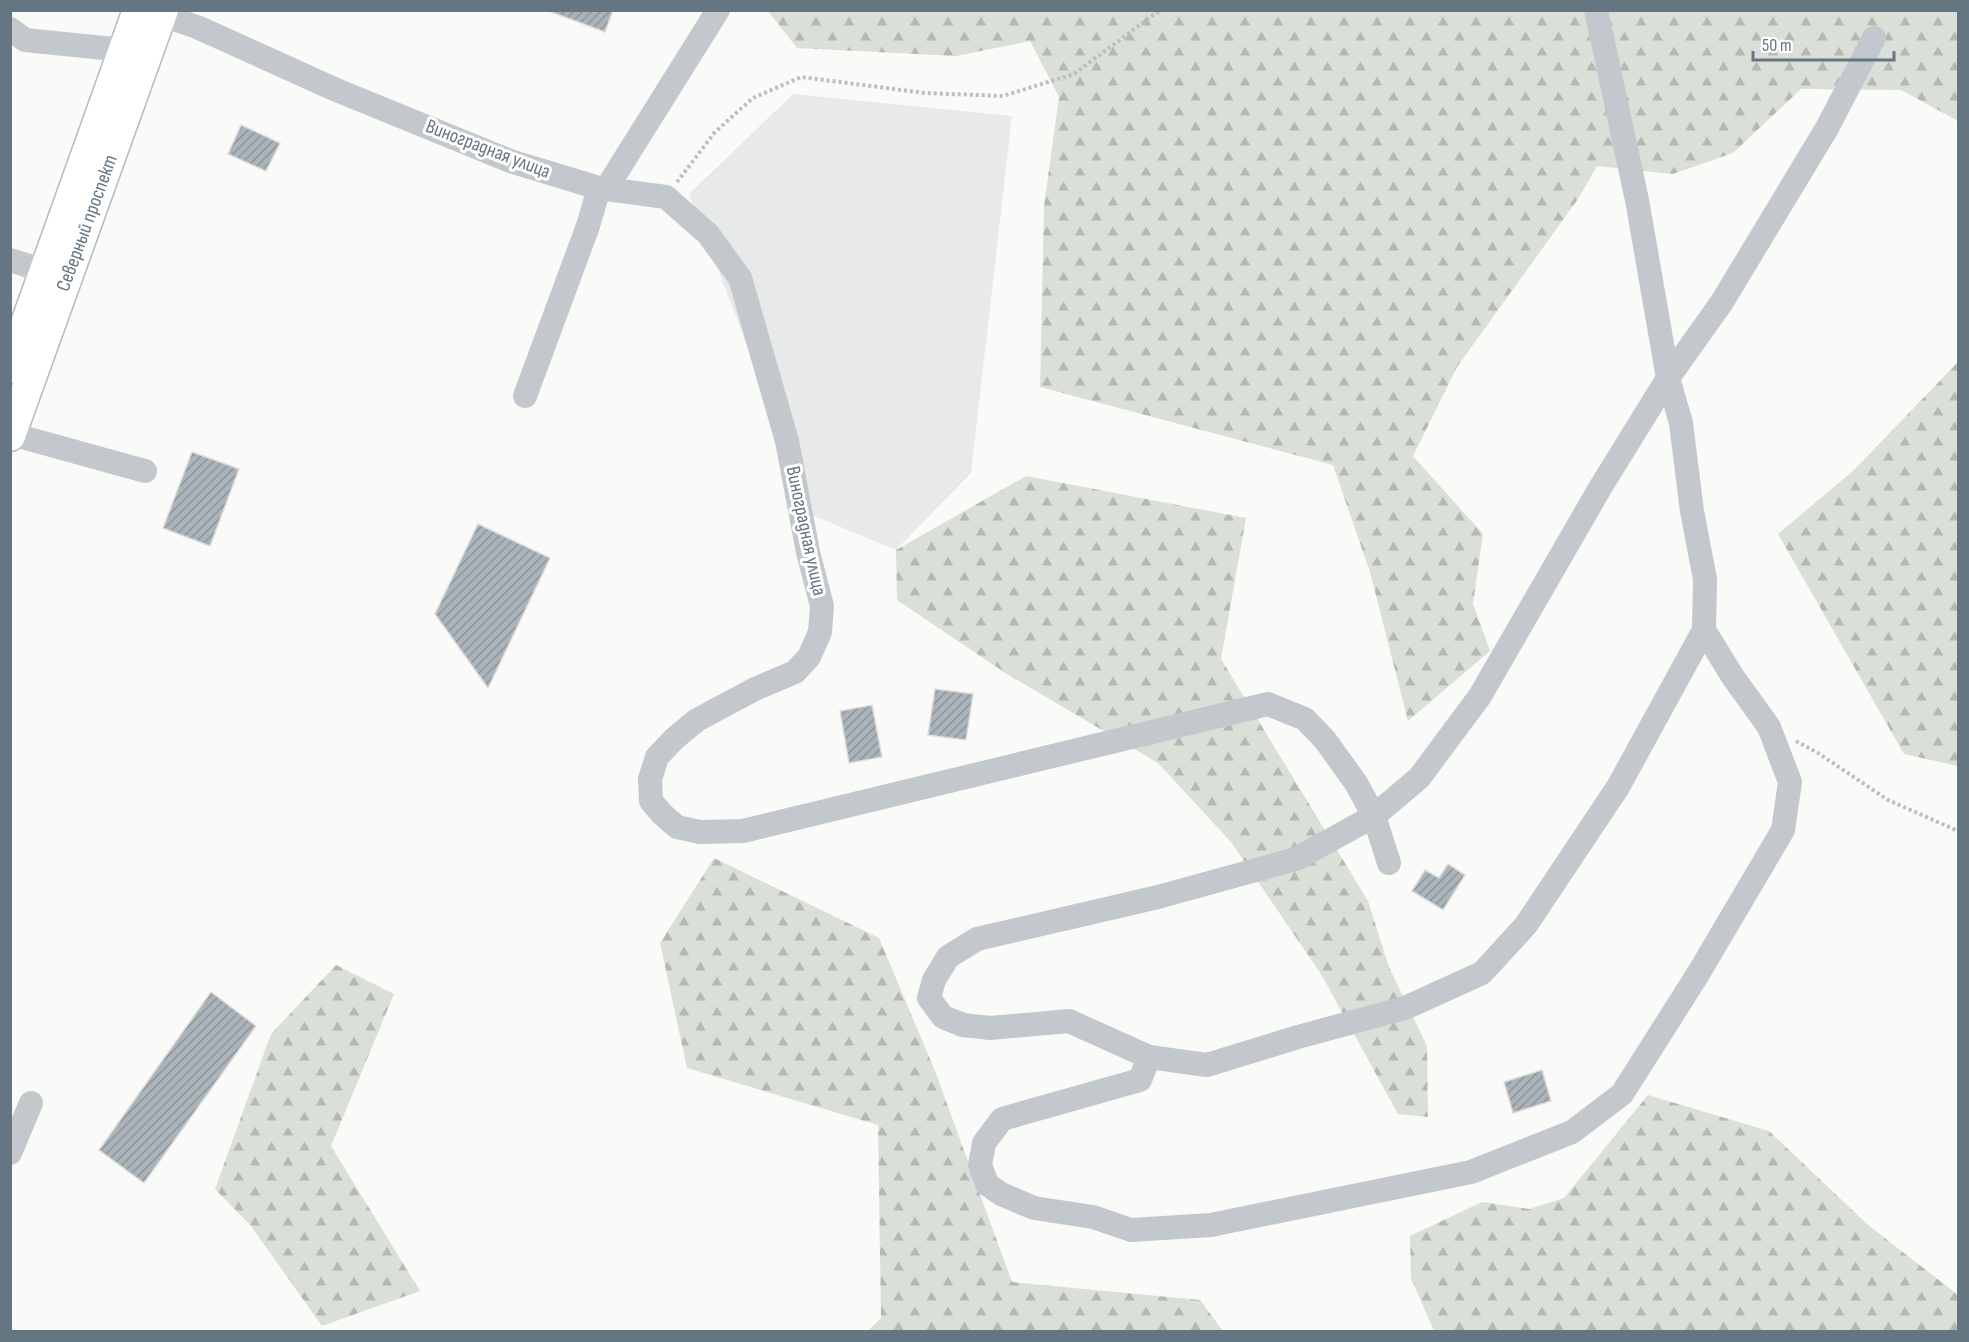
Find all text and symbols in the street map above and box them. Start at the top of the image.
scale bar [1753,24,1894,62]
text: 50 m [1762,35,1792,56]
street label: Виноградная улица [422,114,554,184]
street label: Северный проспект [51,151,123,295]
street label: Виноградная улица [781,464,831,598]

